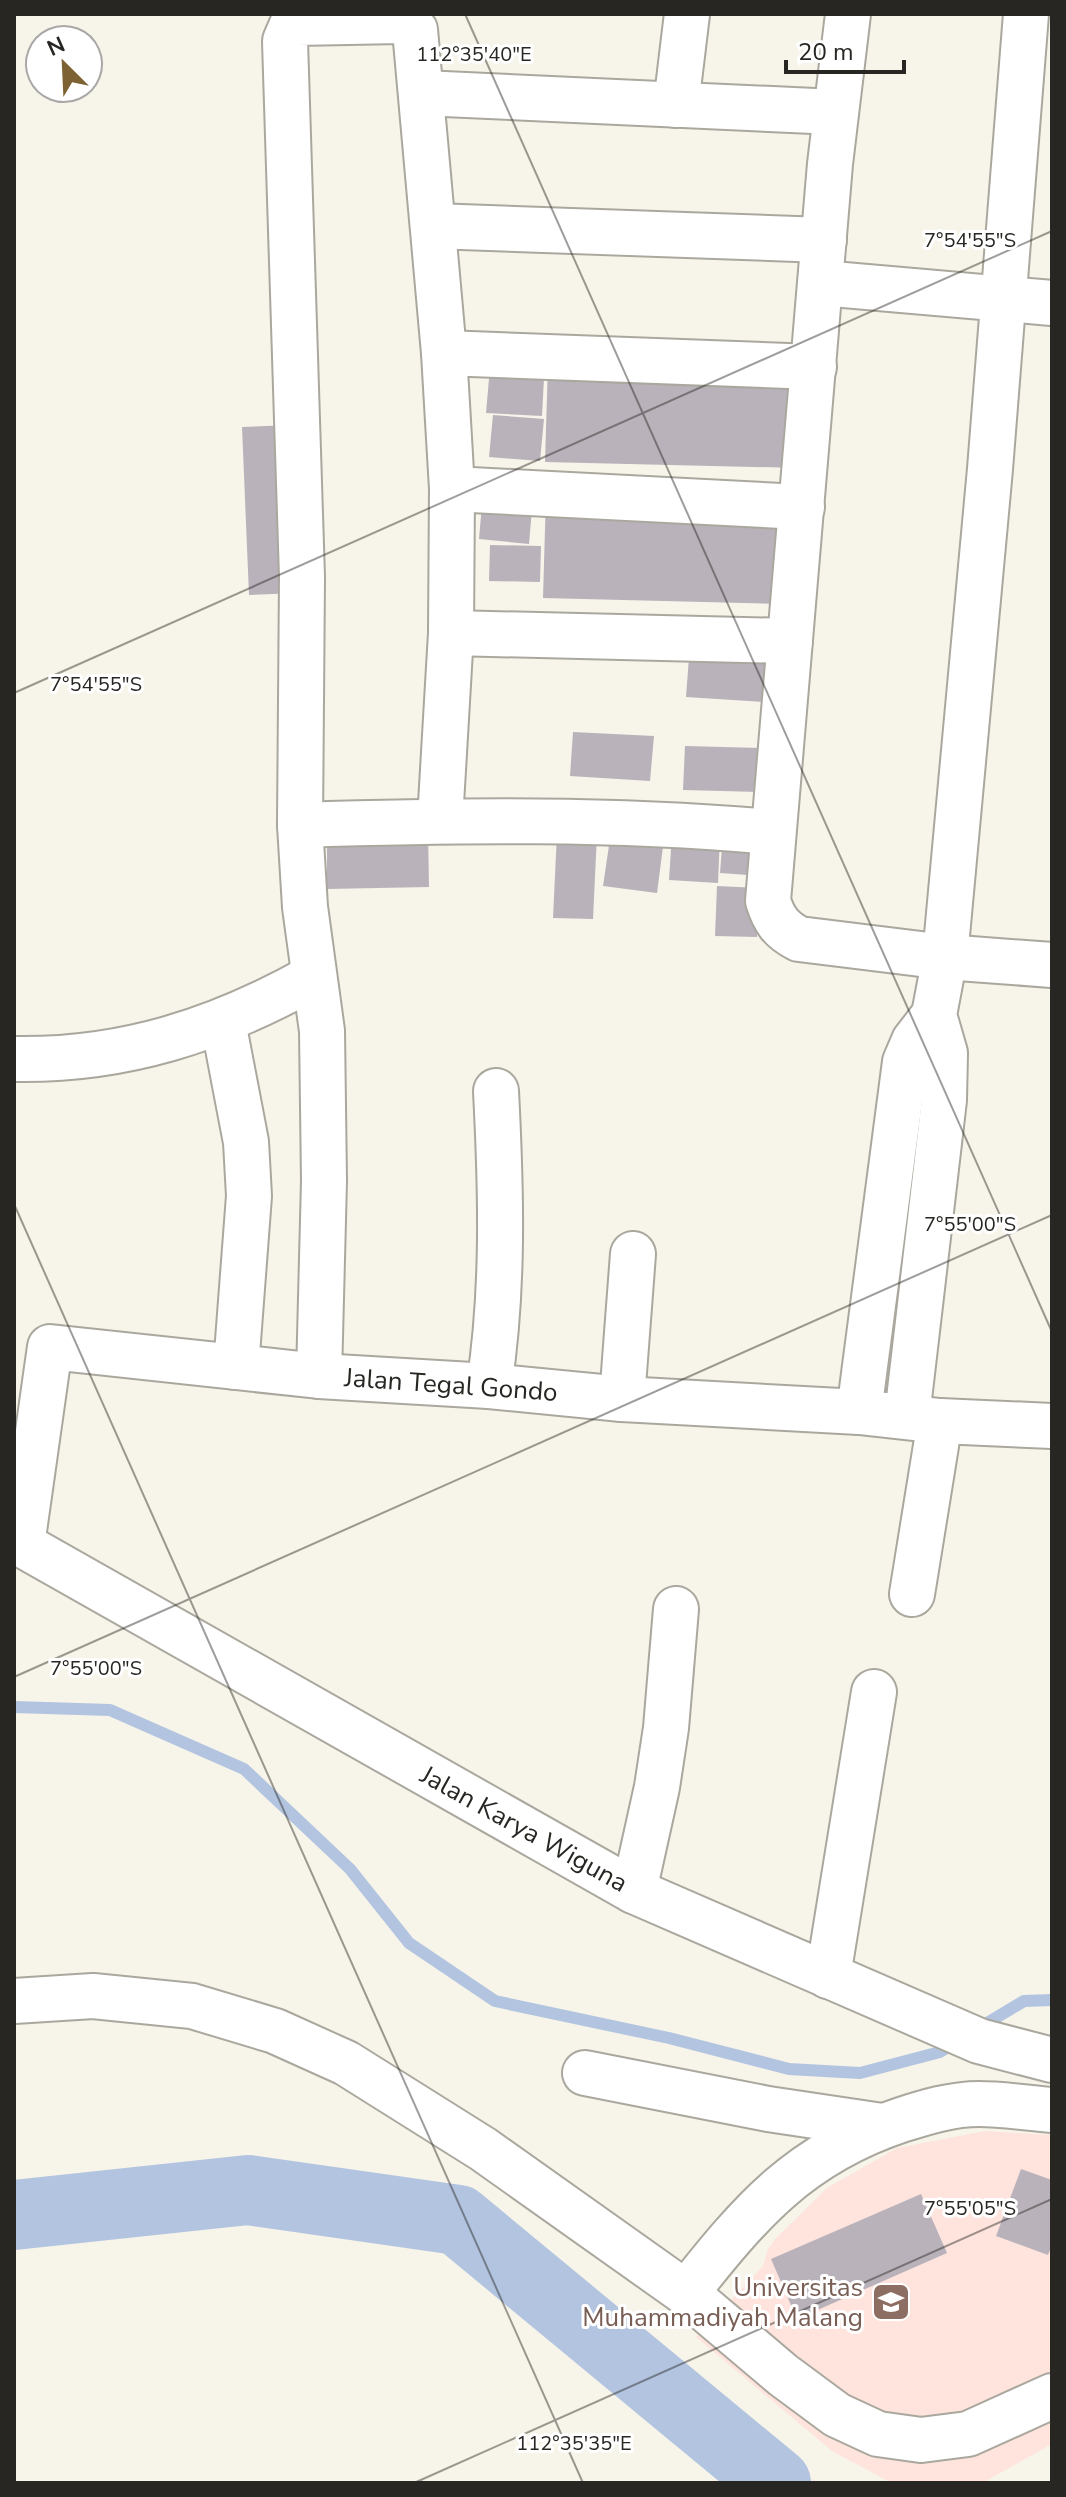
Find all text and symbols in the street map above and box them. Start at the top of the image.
north arrow [24,24,104,104]
scale bar [786,24,904,74]
text: N [43,30,70,64]
text: 20 m [798,36,854,68]
text: 112°35'40"E [416,41,532,68]
text: 7°54'55"S [924,227,1016,254]
text: 7°54'55"S [50,671,142,698]
text: 7°55'00"S [924,1211,1016,1238]
street label: Jalan Tegal Gondo [342,1360,559,1410]
text: 7°55'00"S [50,1655,142,1682]
street label: Jalan Karya Wiguna [413,1757,634,1901]
text: 7°55'05"S [924,2195,1016,2222]
place label: Universitas Muhammadiyah Malang [582,2270,863,2335]
school or university icon: Universitas Muhammadiyah Malang [870,2281,912,2323]
text: 112°35'35"E [516,2430,632,2457]

